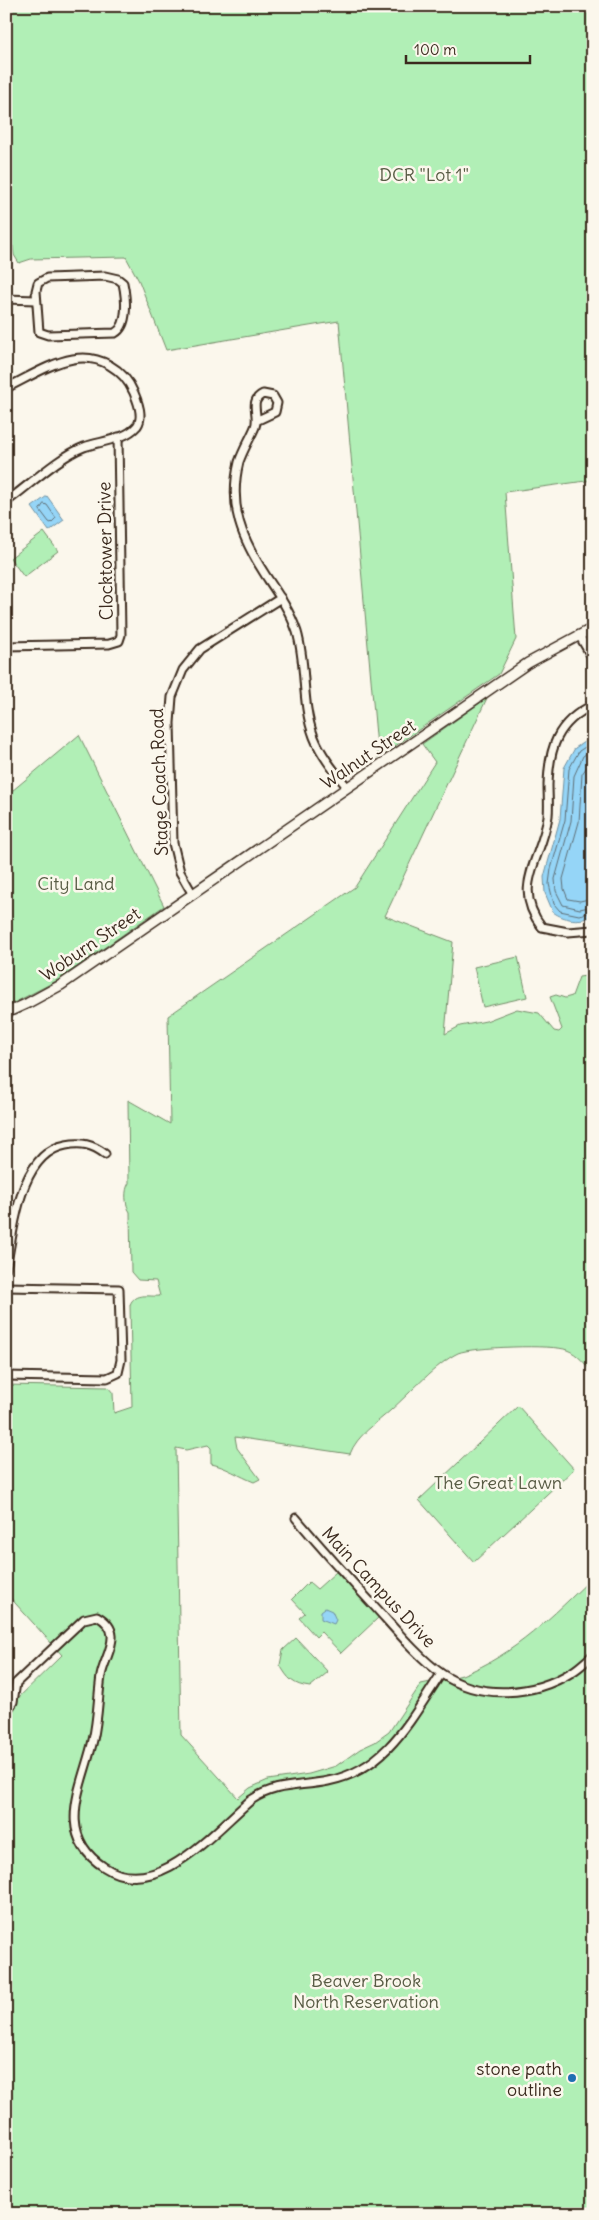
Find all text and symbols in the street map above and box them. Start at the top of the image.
scale bar [406,32,530,64]
text: 100 m [414,40,456,59]
park label: DCR "Lot 1" [379,163,469,186]
street label: Clocktower Drive [92,482,118,620]
street label: Stage Coach Road [145,707,173,856]
street label: Walnut Street [316,714,420,794]
park label: City Land [37,872,115,895]
street label: Woburn Street [35,902,145,986]
park label: The Great Lawn [434,1471,562,1494]
street label: Main Campus Drive [317,1522,441,1652]
park label: Beaver Brook North Reservation [293,1969,439,2013]
place label: stone path outline [476,2057,562,2101]
marker: stone path outline [566,2072,578,2084]

